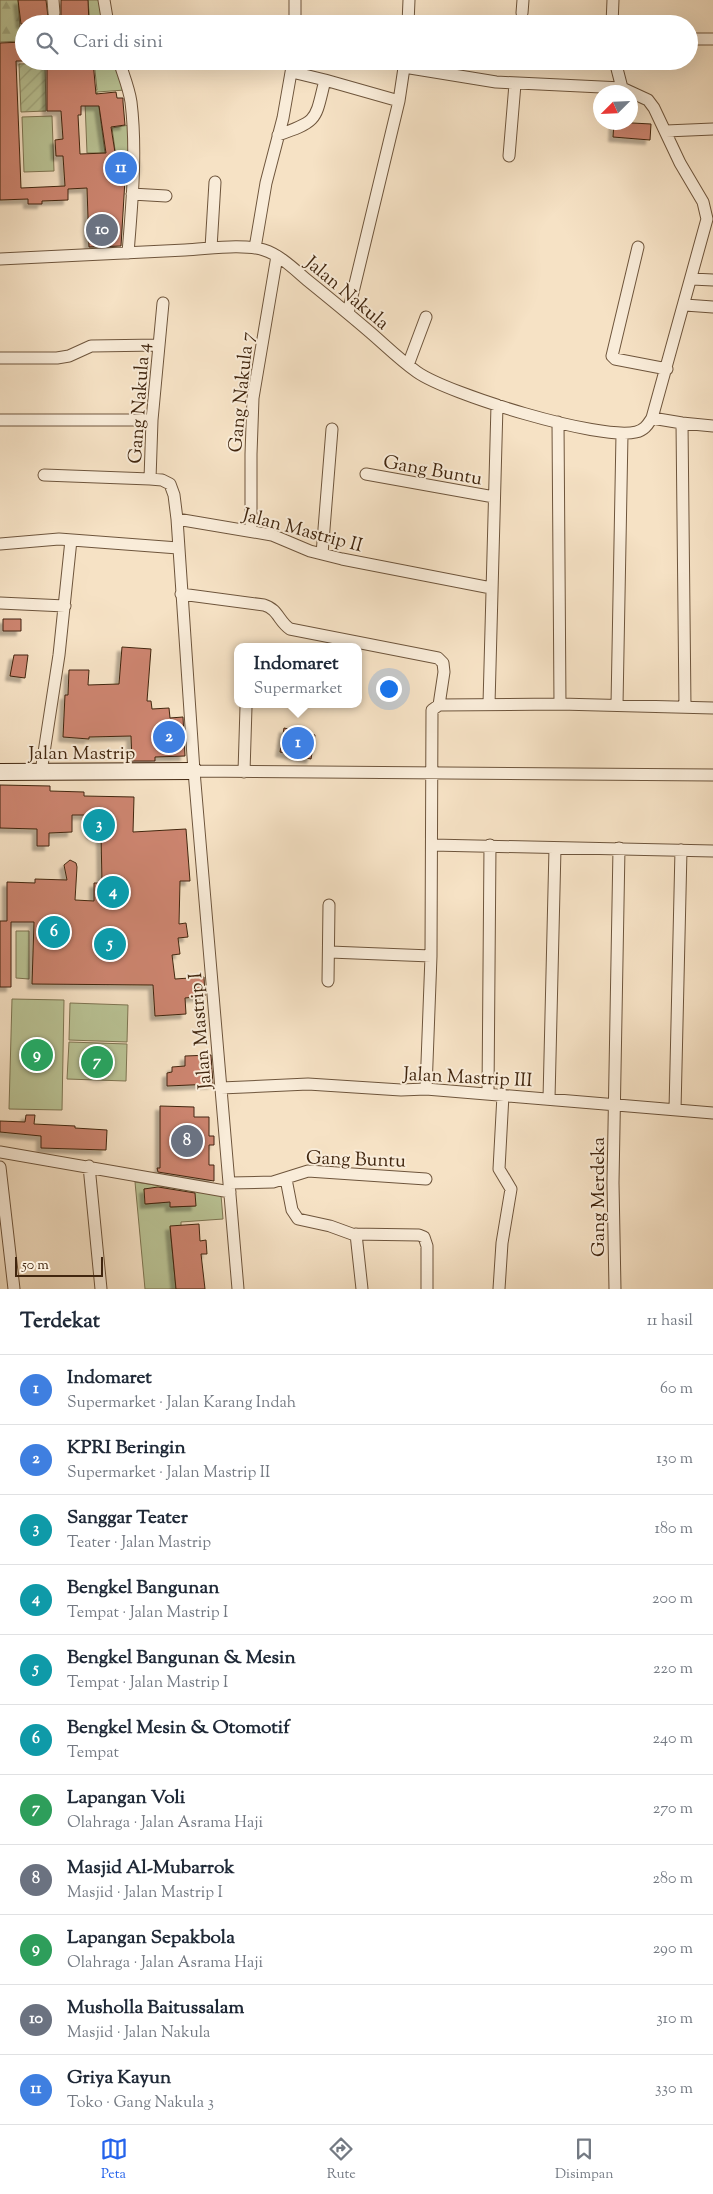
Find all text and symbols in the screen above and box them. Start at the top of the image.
search box [15,15,698,70]
icon: search [33,29,61,57]
text: Cari di sini [73,29,163,56]
north arrow [593,85,638,130]
pin: 11 [105,149,137,187]
pin: 10 [86,211,118,249]
street label: Jalan Nakula [298,250,394,337]
street label: Gang Nakula 7 [223,330,262,454]
street label: Gang Nakula 4 [123,341,158,465]
street label: Gang Buntu [381,449,484,493]
street label: Jalan Mastrip II [238,502,365,560]
popup [234,643,362,708]
text: Indomaret [254,651,338,678]
your location [376,676,402,702]
text: Supermarket [254,678,342,701]
pin: 2 [153,718,185,756]
pin: 1 [282,724,314,762]
street label: Jalan Mastrip [28,741,135,768]
pin: 3 [83,806,115,844]
pin: 4 [97,873,129,911]
pin: 6 [38,913,70,951]
pin: 5 [94,925,126,963]
street label: Jalan Mastrip I [183,971,220,1091]
pin: 9 [21,1036,53,1074]
pin: 7 [81,1043,113,1081]
street label: Jalan Mastrip III [401,1062,533,1095]
pin: 8 [171,1122,203,1160]
street label: Gang Merdeka [586,1137,613,1257]
street label: Gang Buntu [305,1145,406,1176]
scale bar [15,1254,102,1277]
text: 50 m [22,1256,49,1276]
text: Terdekat [20,1307,100,1337]
text: 11 hasil [647,1310,693,1333]
text: Indomaret [67,1365,152,1392]
text: 1 [33,1378,39,1401]
text: 60 m [660,1378,693,1401]
text: Supermarket · Jalan Karang Indah [67,1392,296,1415]
text: KPRI Beringin [67,1435,186,1462]
text: 2 [32,1448,40,1471]
text: 130 m [656,1448,693,1471]
text: Supermarket · Jalan Mastrip II [67,1462,270,1485]
text: Sanggar Teater [67,1505,188,1532]
text: 3 [33,1518,39,1541]
text: 180 m [654,1518,693,1541]
text: Teater · Jalan Mastrip [67,1532,211,1555]
text: Bengkel Bangunan [67,1575,219,1602]
text: 4 [32,1588,40,1611]
text: 200 m [652,1588,693,1611]
text: Tempat · Jalan Mastrip I [67,1602,228,1625]
text: Bengkel Bangunan & Mesin [67,1645,296,1672]
text: 5 [33,1658,39,1681]
text: 220 m [653,1658,693,1681]
text: Tempat · Jalan Mastrip I [67,1672,228,1695]
text: Bengkel Mesin & Otomotif [67,1715,290,1742]
text: 6 [32,1728,40,1751]
text: 240 m [652,1728,693,1751]
text: Tempat [67,1742,119,1765]
text: Lapangan Voli [67,1785,185,1812]
text: 7 [32,1798,40,1821]
text: 270 m [653,1798,693,1821]
text: Olahraga · Jalan Asrama Haji [67,1812,263,1835]
text: Masjid Al-Mubarrok [67,1855,235,1882]
text: 8 [32,1868,40,1891]
text: 280 m [652,1868,693,1891]
text: Masjid · Jalan Mastrip I [67,1882,223,1905]
text: Lapangan Sepakbola [67,1925,235,1952]
text: 9 [32,1938,40,1961]
text: 290 m [653,1938,693,1961]
text: Olahraga · Jalan Asrama Haji [67,1952,263,1975]
text: Musholla Baitussalam [67,1995,244,2022]
text: 10 [29,2008,43,2031]
text: 310 m [656,2008,693,2031]
text: Masjid · Jalan Nakula [67,2022,210,2045]
text: Griya Kayun [67,2065,171,2092]
text: 11 [31,2078,41,2101]
text: 330 m [655,2078,693,2101]
text: Toko · Gang Nakula 3 [67,2092,214,2115]
tab: Peta [100,2135,128,2185]
tab: Rute [327,2135,356,2185]
tab: Disimpan [555,2135,613,2185]

